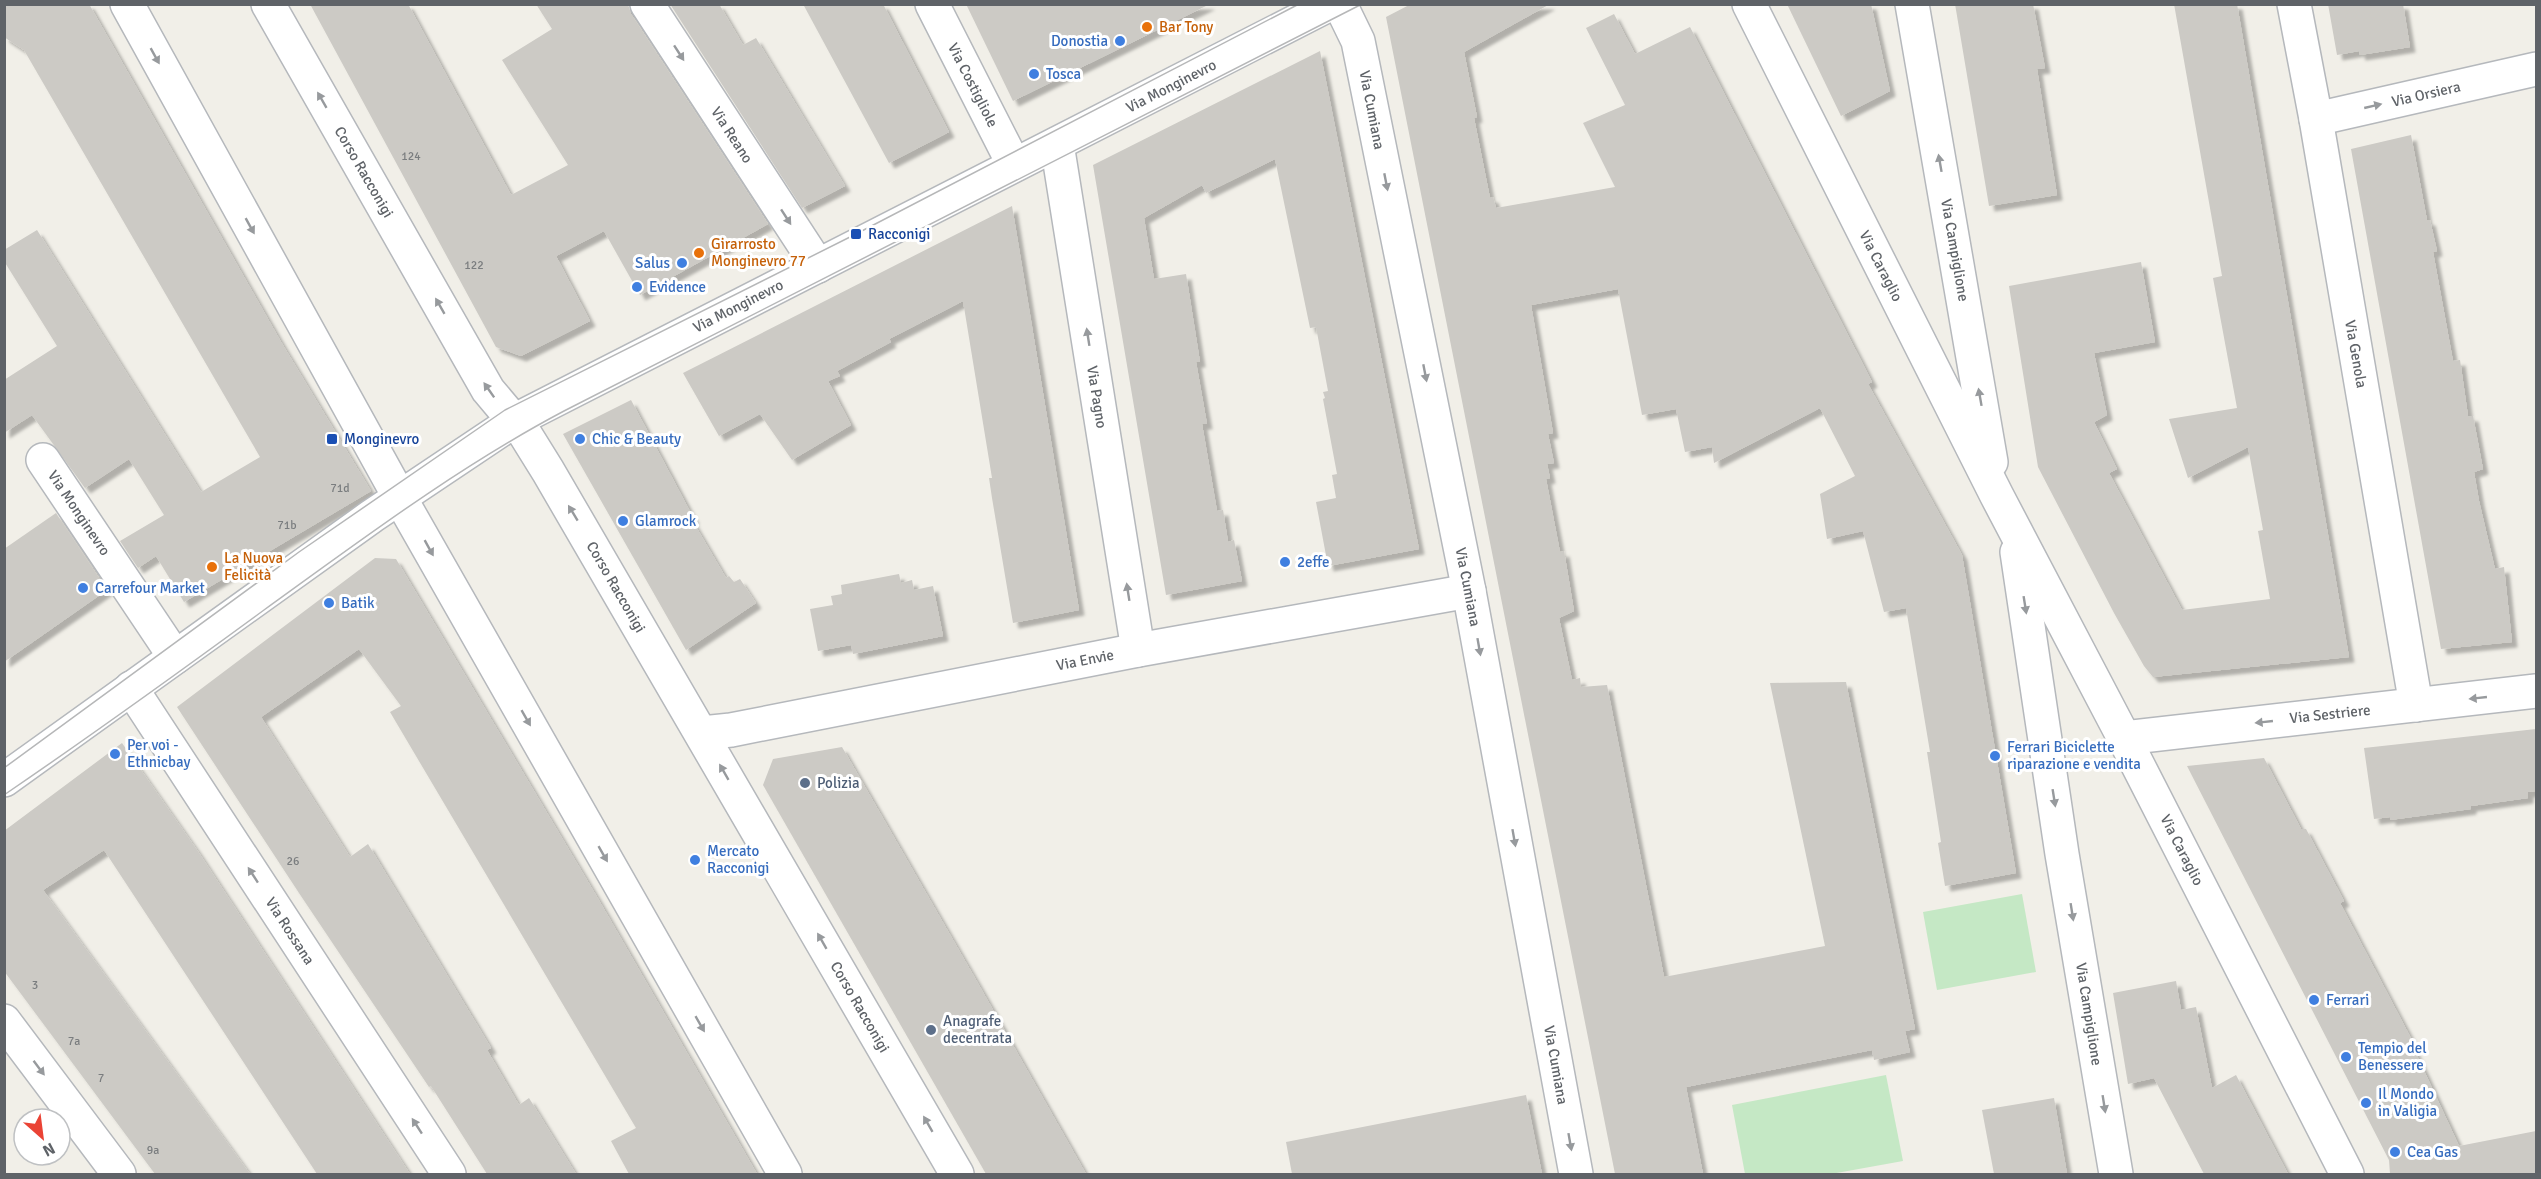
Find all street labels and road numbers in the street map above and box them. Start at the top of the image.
street label: Via Costigliole [944,40,1002,130]
street label: Via Monginevro [1123,55,1219,116]
street label: Via Cumiana [1356,69,1388,151]
street label: Via Orsiera [2390,77,2462,111]
street label: Via Reano [707,103,757,167]
street label: Corso Racconigi [331,123,397,221]
street label: Via Campiglione [1937,197,1973,303]
street label: Via Caraglio [1855,228,1907,305]
street label: Via Monginevro [690,275,786,336]
street label: Via Genola [2341,319,2371,389]
street label: Via Pagno [1083,364,1111,430]
street label: Via Monginevro [44,467,114,559]
street label: Corso Racconigi [583,538,649,636]
street label: Via Cumiana [1452,546,1484,628]
street label: Via Envie [1055,646,1115,674]
street label: Via Sestriere [2289,701,2371,727]
street label: Via Caraglio [2156,812,2208,889]
street label: Via Rossana [262,894,318,968]
street label: Corso Racconigi [827,958,893,1056]
street label: Via Campiglione [2072,961,2106,1067]
street label: Via Cumiana [1540,1024,1572,1106]

